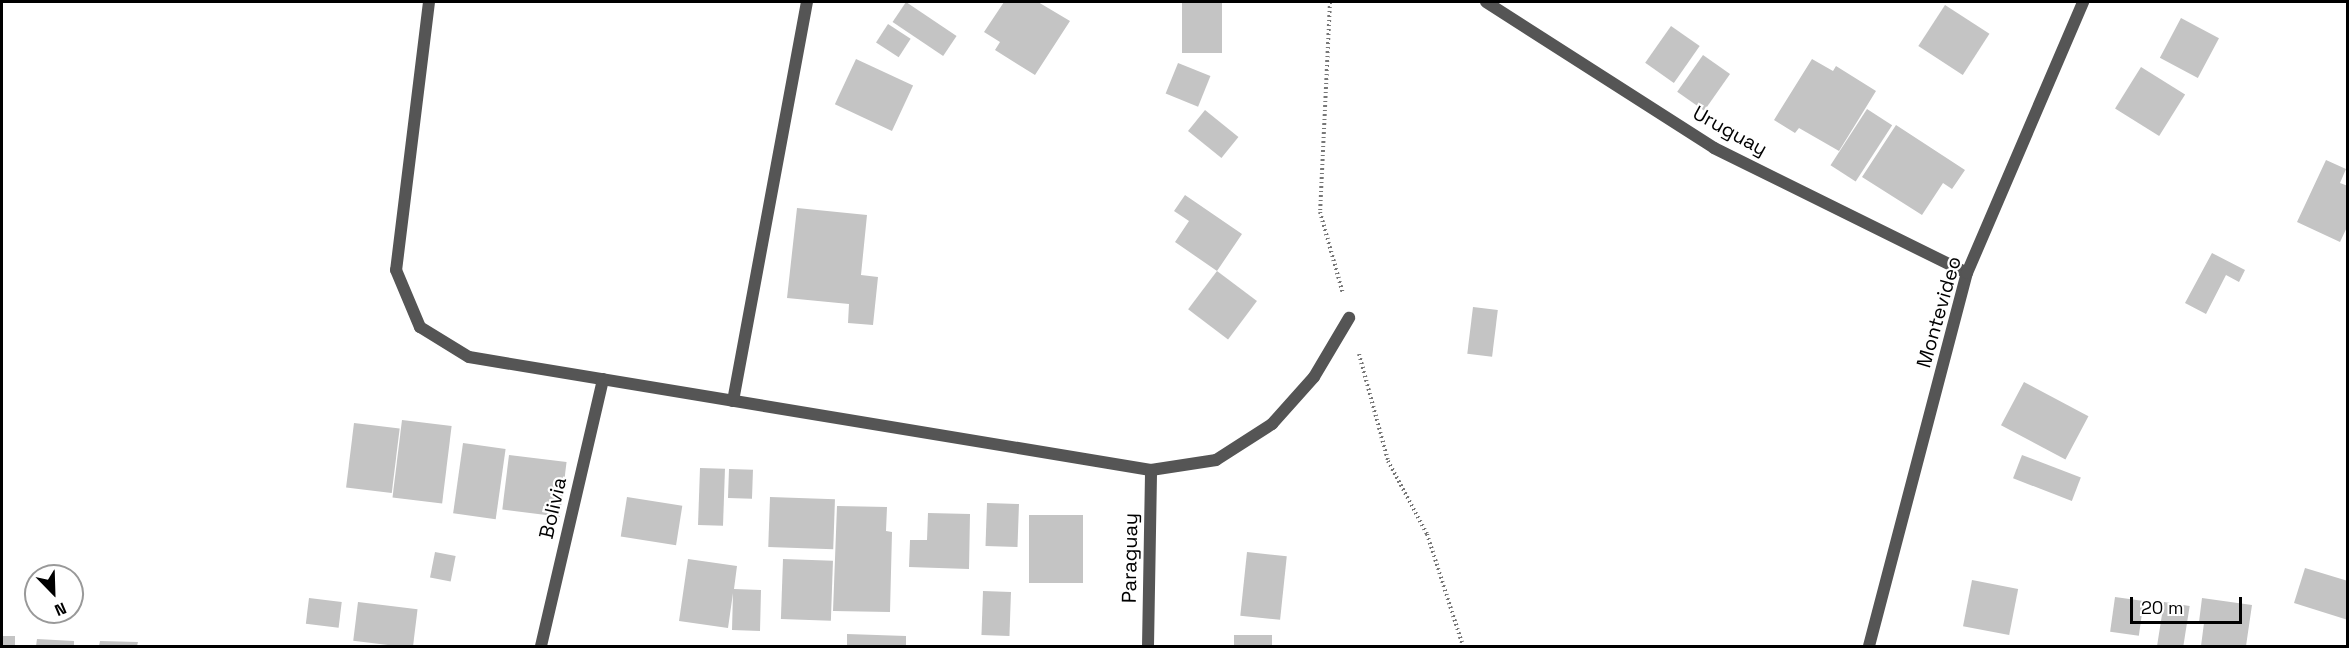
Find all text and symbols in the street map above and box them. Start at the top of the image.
street label: Uruguay [1688,101,1772,161]
street label: Montevideo [1912,254,1966,370]
street label: Bolivia [534,475,572,541]
street label: Paraguay [1117,513,1143,603]
north arrow [24,564,84,624]
scale bar [2133,585,2246,623]
text: 20 m [2141,596,2184,619]
text: N [51,597,69,621]

